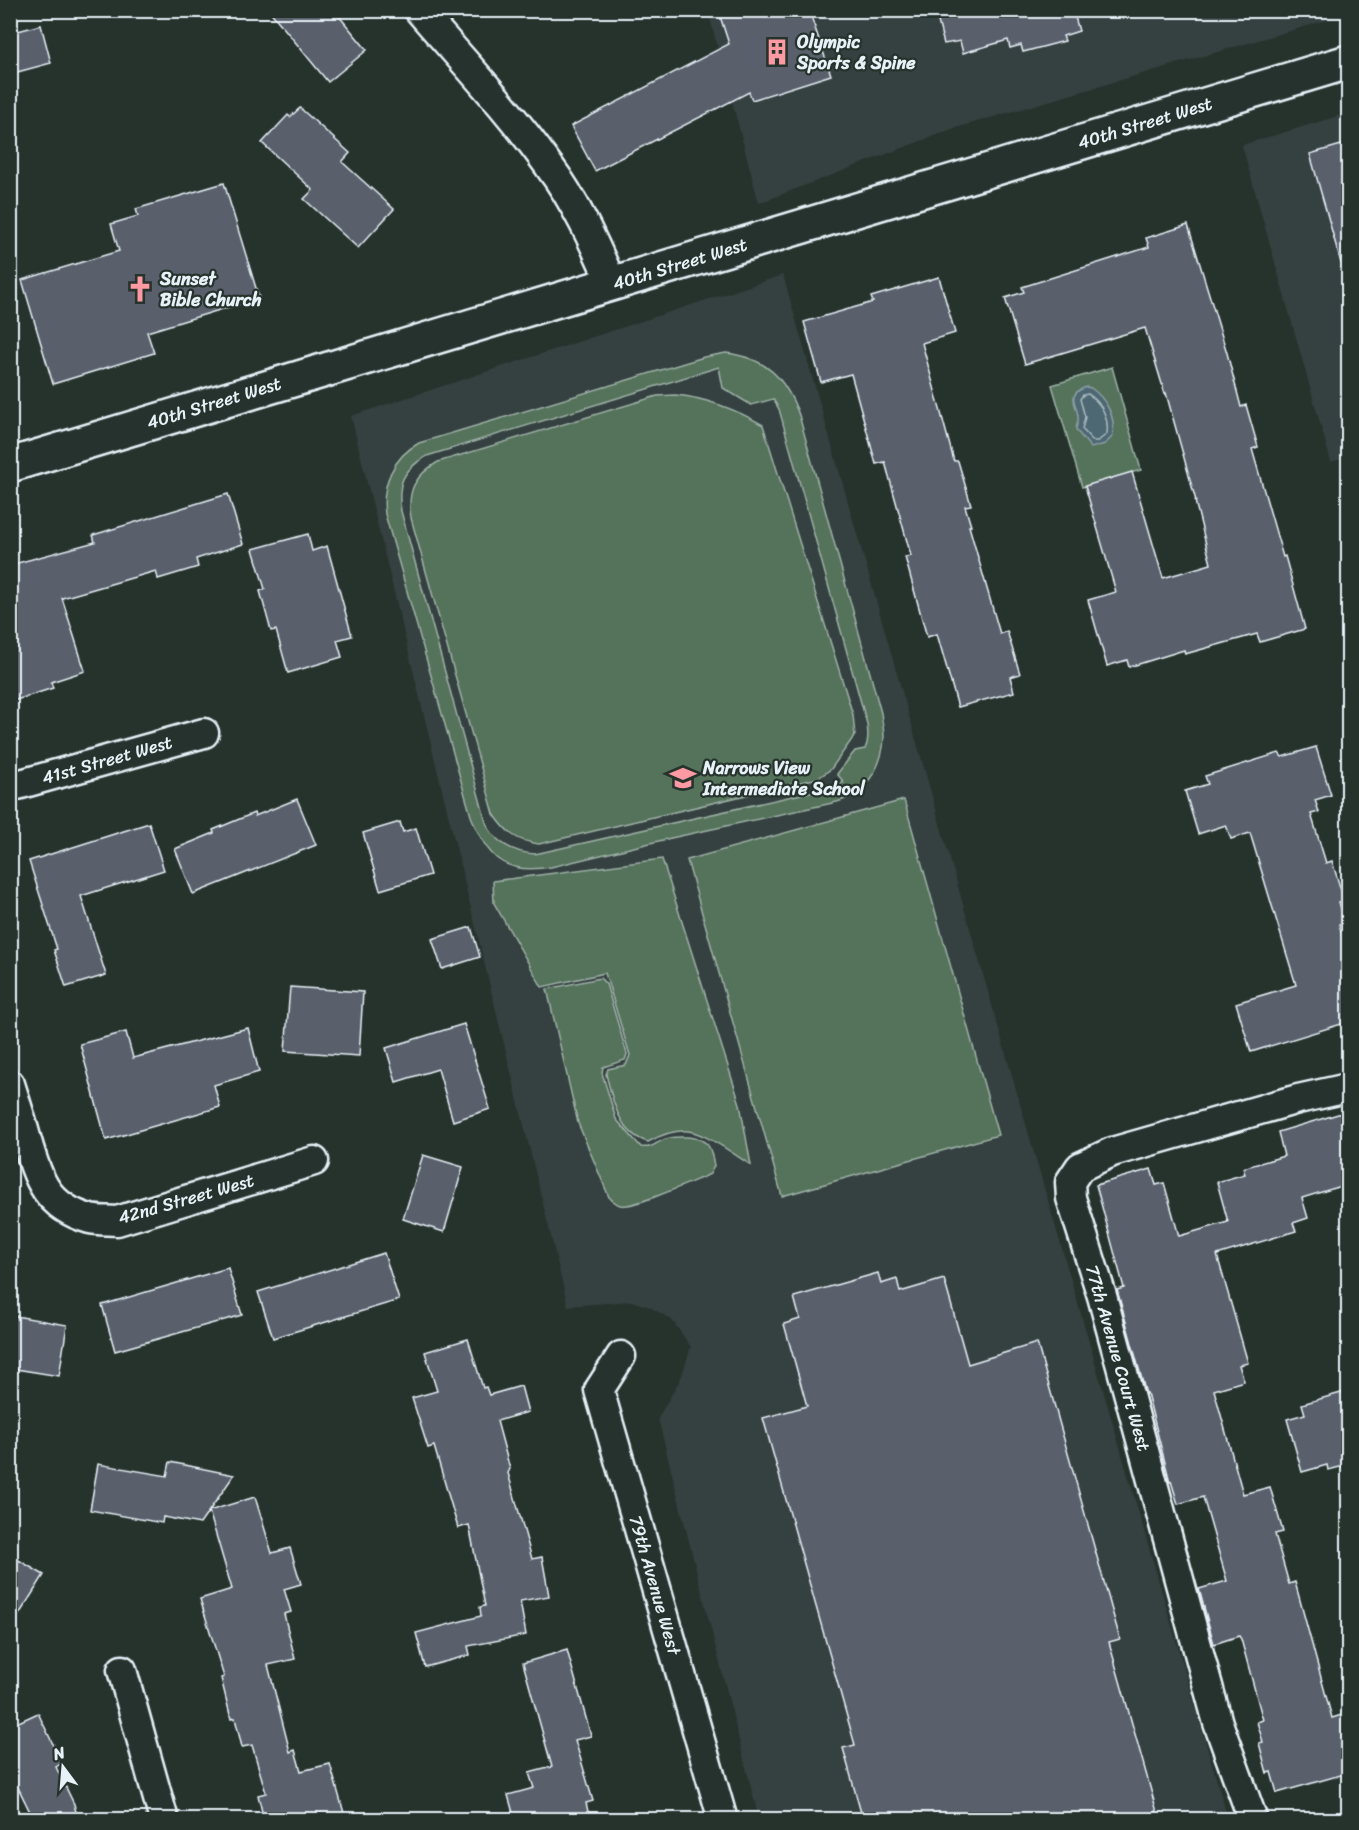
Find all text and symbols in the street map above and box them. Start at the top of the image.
place label: Olympic Sports & Spine [796,26,916,79]
building icon: Olympic Sports & Spine [762,37,792,67]
street label: 40th Street West [1074,87,1216,159]
street label: 40th Street West [609,228,751,300]
place label: Sunset Bible Church [159,263,262,316]
church icon: Sunset Bible Church [125,274,155,304]
street label: 40th Street West [143,367,285,439]
street label: 41st Street West [38,726,176,794]
place label: Narrows View Intermediate School [702,752,866,805]
school or university icon: Narrows View Intermediate School [668,763,698,793]
street label: 42nd Street West [114,1164,258,1234]
street label: 77th Avenue Court West [1076,1261,1160,1455]
street label: 79th Avenue West [620,1511,690,1659]
north arrow [33,1737,93,1797]
text: N [49,1737,69,1769]

